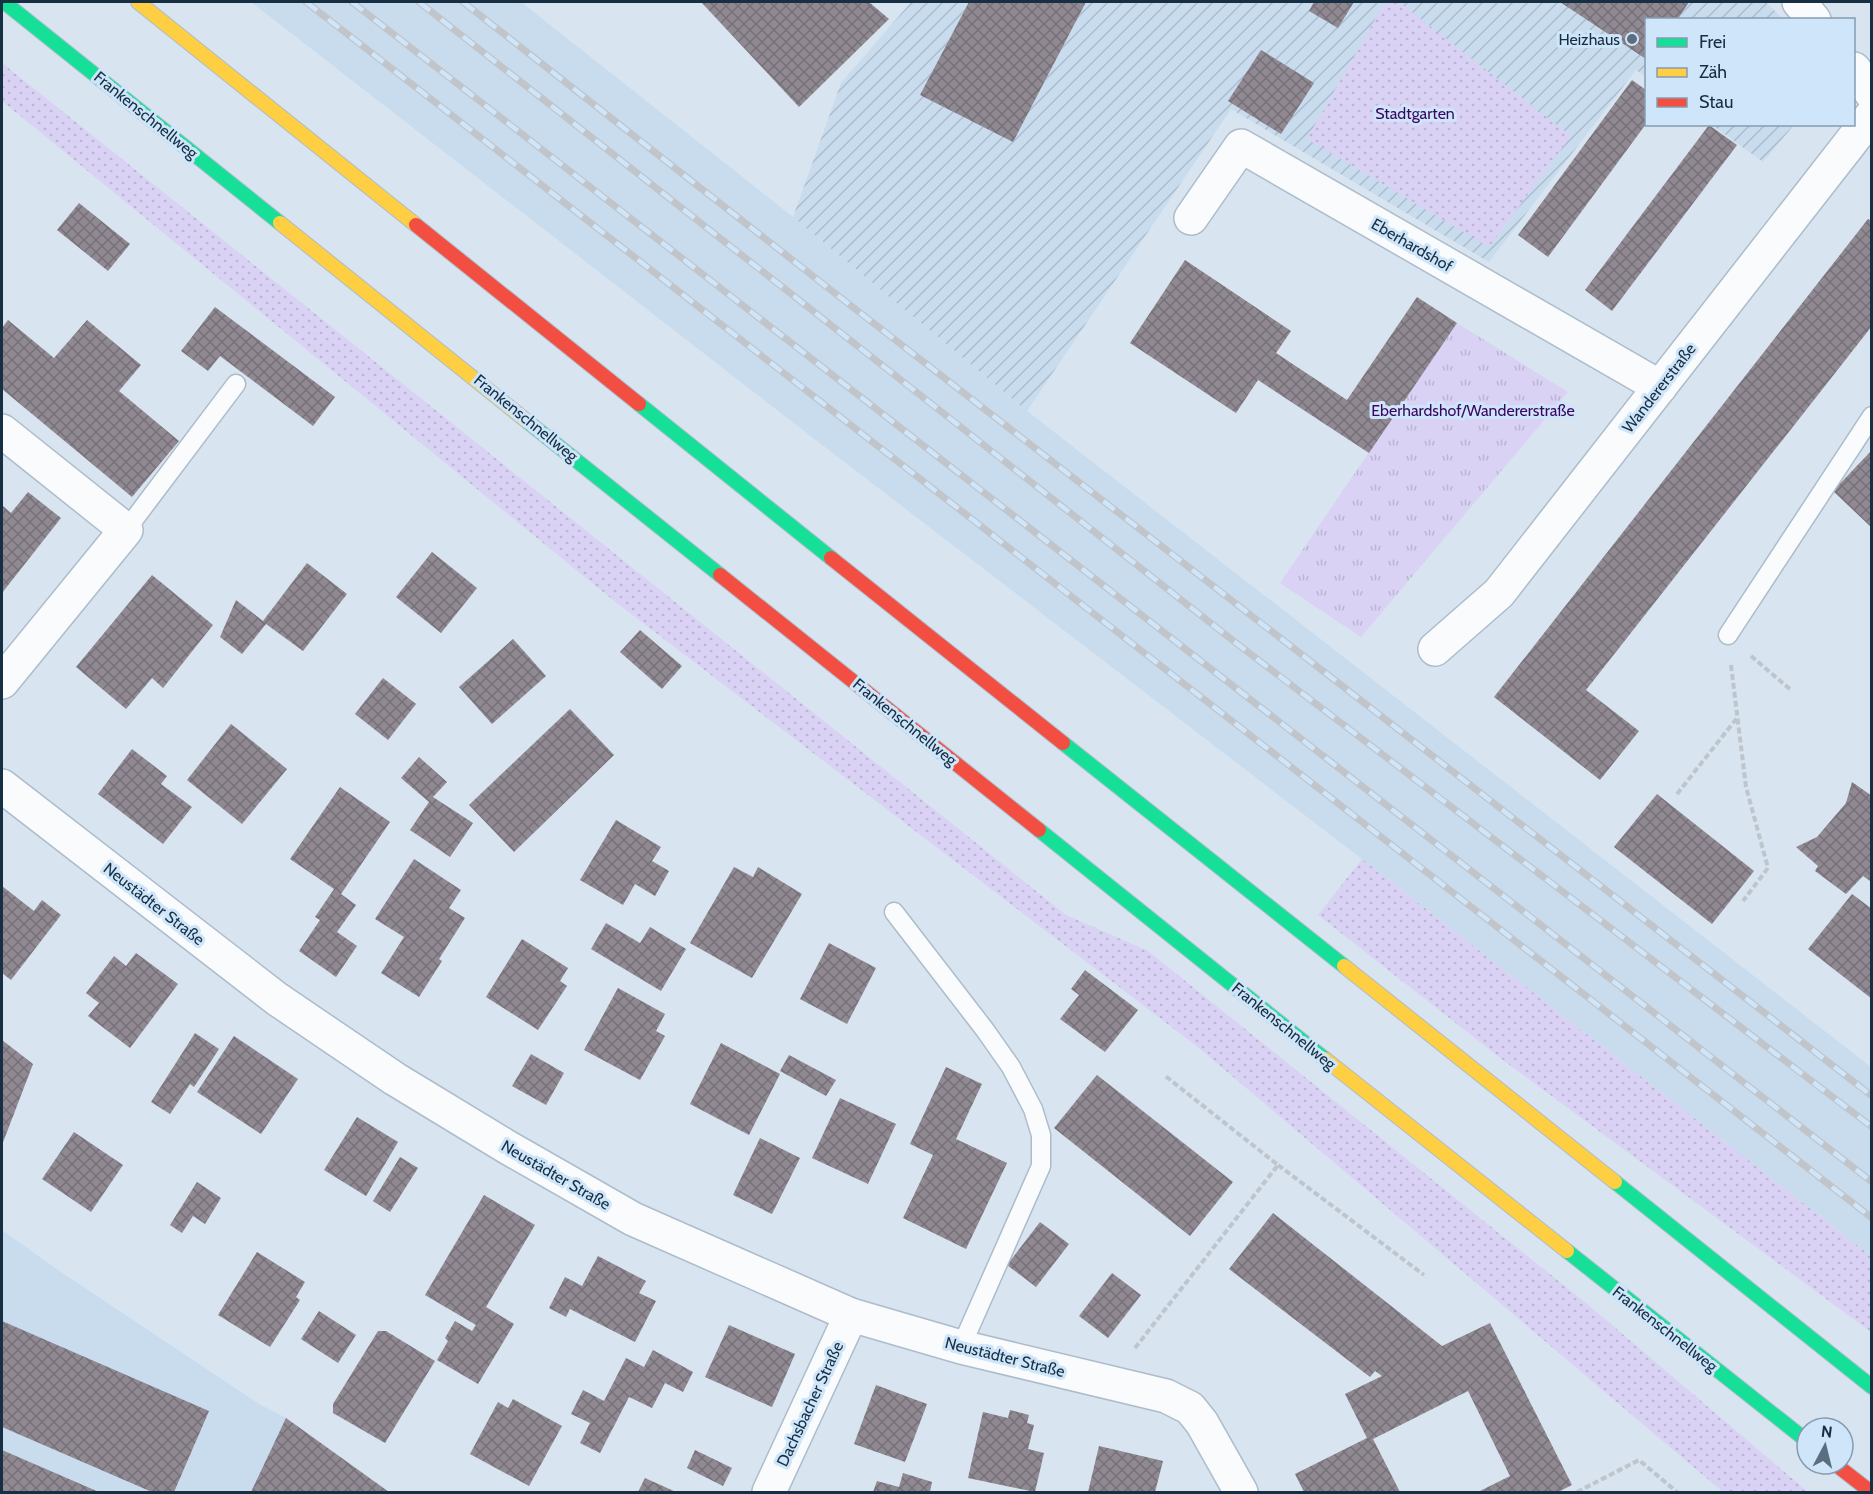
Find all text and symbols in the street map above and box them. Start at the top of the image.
legend [1645,18,1855,126]
place label: Heizhaus [1558,30,1620,49]
text: Frei [1699,31,1726,53]
marker: Heizhaus [1625,32,1639,46]
text: Zäh [1699,61,1727,83]
street label: Frankenschnellweg [90,67,203,163]
text: Stau [1699,91,1733,113]
park label: Stadtgarten [1375,104,1455,123]
street label: Eberhardshof [1368,214,1456,276]
street label: Wandererstraße [1618,339,1700,437]
street label: Frankenschnellweg [470,370,583,466]
park label: Eberhardshof/Wandererstraße [1371,401,1575,420]
street label: Frankenschnellweg [849,674,962,770]
street label: Neustädter Straße [100,859,208,949]
street label: Frankenschnellweg [1228,978,1341,1074]
street label: Neustädter Straße [498,1136,614,1214]
street label: Frankenschnellweg [1609,1282,1722,1377]
street label: Neustädter Straße [943,1333,1067,1381]
street label: Dachsbacher Straße [773,1339,847,1469]
north arrow [1795,1416,1855,1476]
text: N [1820,1421,1834,1442]

